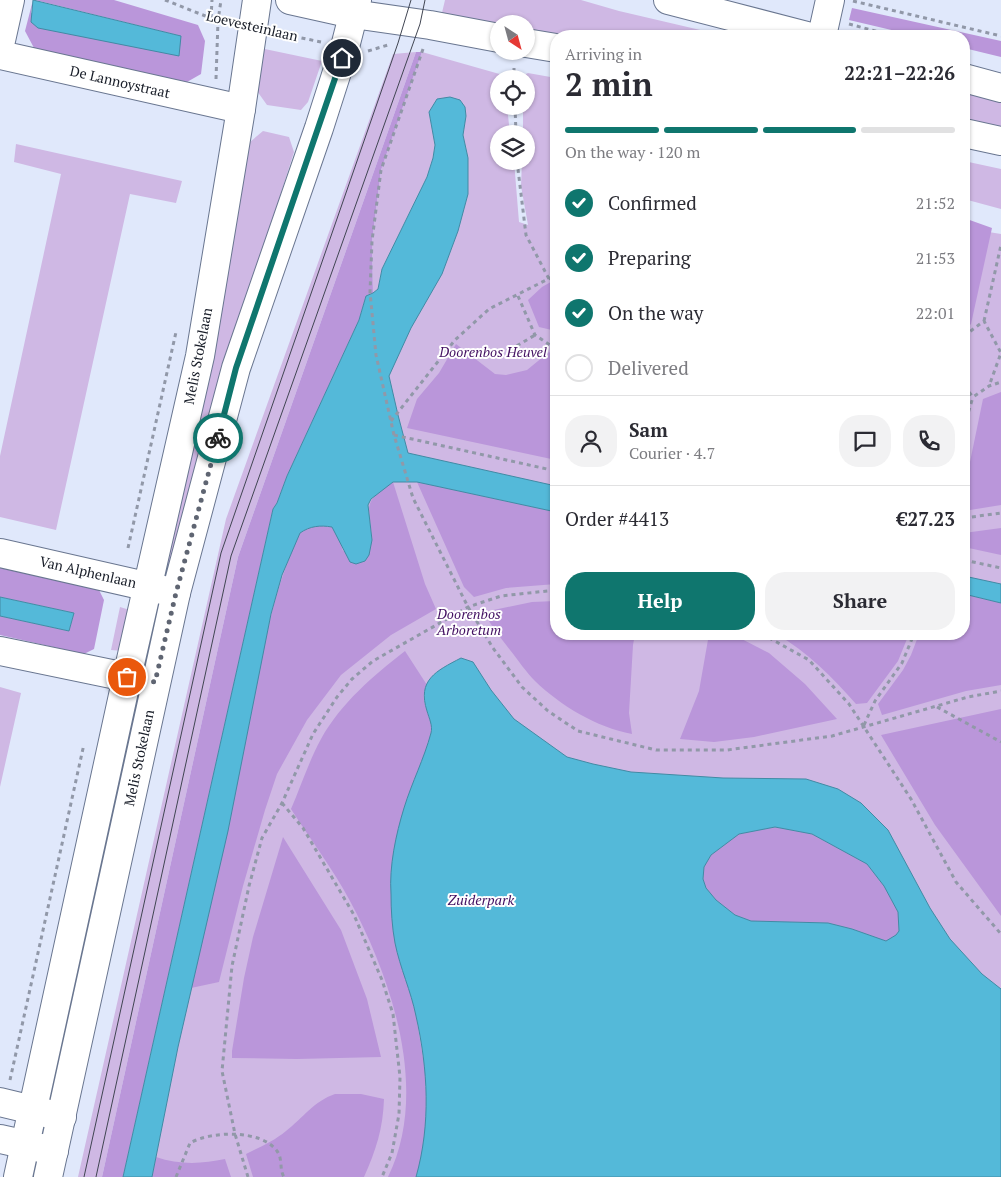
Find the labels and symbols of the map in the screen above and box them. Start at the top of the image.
street label: Loevesteinlaan [204,6,301,45]
north arrow [490,15,535,60]
pin [321,37,363,79]
street label: De Lannoystraat [68,61,173,102]
street label: Melis Stokelaan [179,305,216,406]
park label: Doorenbos Heuvel [438,342,547,361]
courier [193,413,243,463]
street label: Van Alphenlaan [38,551,139,592]
park label: Doorenbos Arboretum [436,604,501,639]
pin [106,656,148,698]
street label: Melis Stokelaan [119,707,158,808]
park label: Zuiderpark [448,890,514,909]

